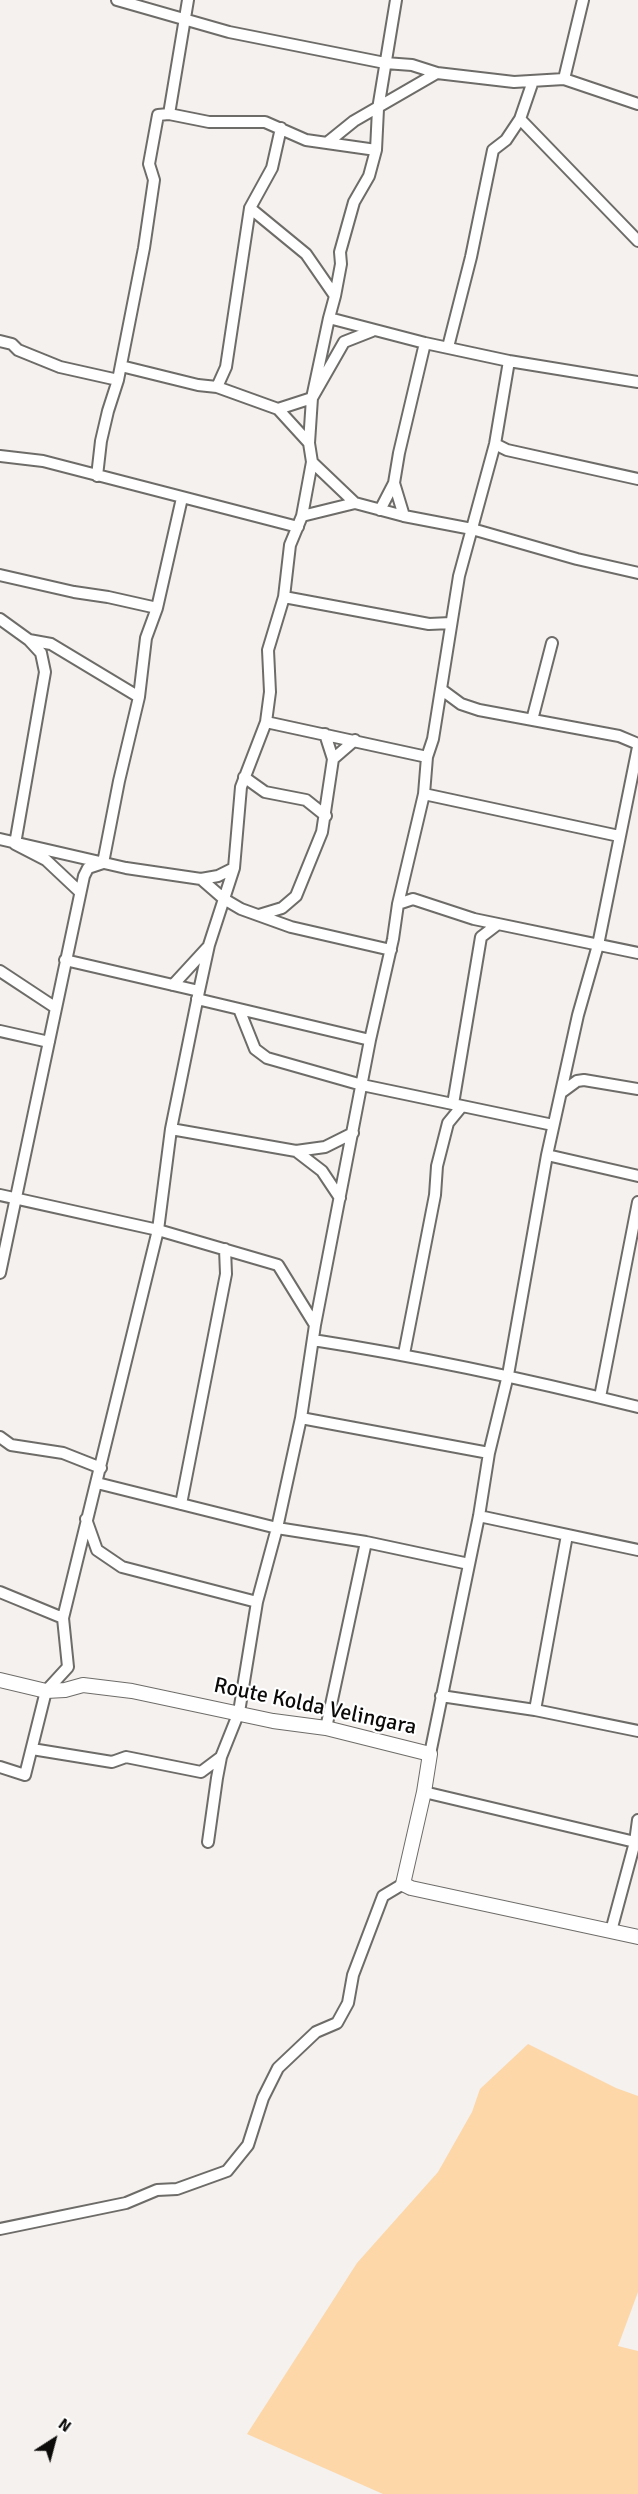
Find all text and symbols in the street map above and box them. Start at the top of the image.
street label: Route Kolda Velingara [211,1673,419,1741]
north arrow [24,2410,84,2470]
text: N [54,2414,75,2437]

